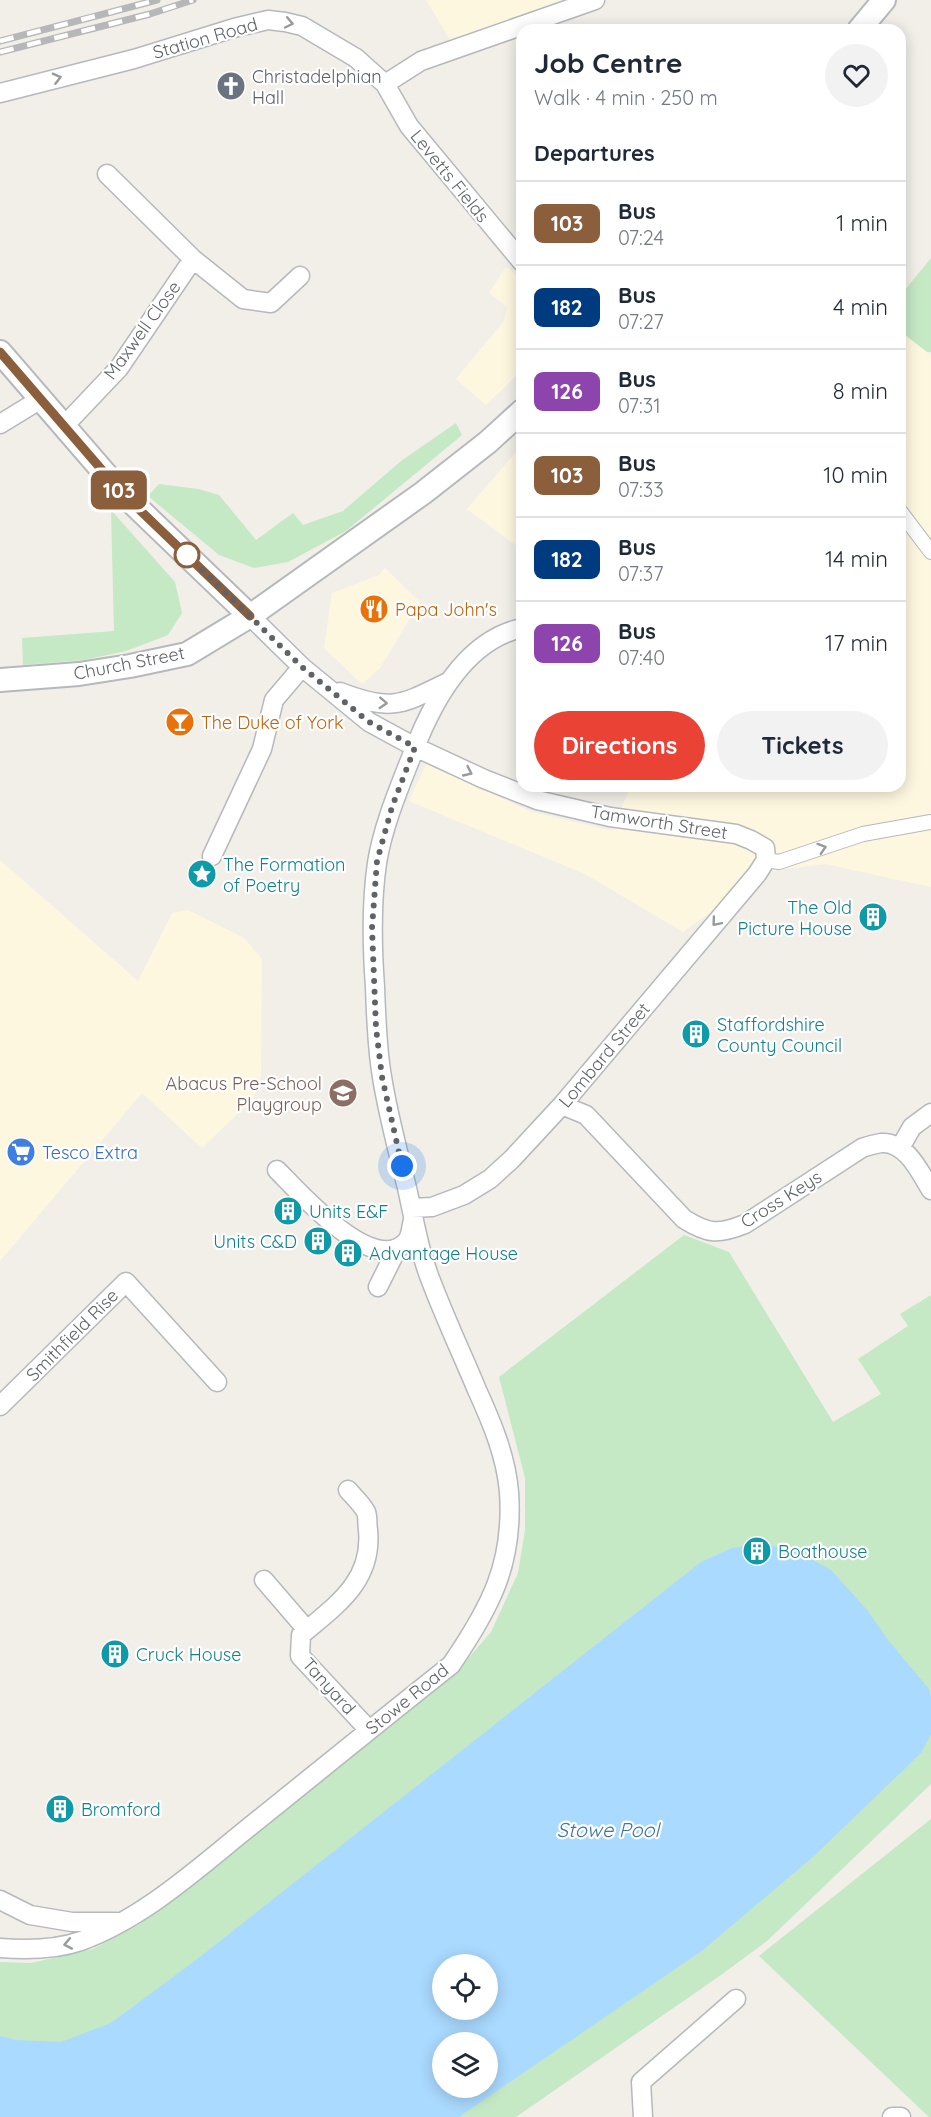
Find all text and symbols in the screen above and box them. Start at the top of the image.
street label: Station Road [150,12,260,64]
one-way arrow [283,16,293,29]
button: heart [825,44,888,107]
text: Job Centre [534,45,683,80]
place label: Christadelphian Hall [252,65,382,109]
church icon: Christadelphian Hall [215,70,247,102]
one-way arrow [51,73,61,86]
text: Walk · 4 min · 250 m [534,85,718,110]
street label: Levetts Fields [406,125,494,227]
text: Departures [534,139,655,167]
text: Bus [618,197,656,225]
text: 1 min [836,209,888,237]
text: 103 [551,210,583,236]
text: 07:24 [618,225,664,250]
street label: Maxwell Close [98,276,186,384]
text: Bus [618,281,656,309]
text: 4 min [833,293,888,321]
text: 182 [551,294,583,320]
text: 07:27 [618,309,664,334]
text: Bus [618,365,656,393]
text: 8 min [833,377,888,405]
text: 126 [551,378,583,404]
text: 07:31 [618,393,661,418]
text: Bus [618,449,656,477]
text: 10 min [823,461,888,489]
text: 103 [551,462,583,488]
line badge: 103 [84,470,154,510]
text: 103 [103,477,135,503]
text: 07:33 [618,477,664,502]
text: Bus [618,533,656,561]
unlabelled marker [174,542,200,568]
text: 14 min [825,545,888,573]
text: 182 [551,546,583,572]
text: 07:37 [618,561,664,586]
restaurant icon: Papa John's [358,593,390,625]
place label: Papa John's [395,598,497,621]
text: Bus [618,617,656,645]
text: 17 min [825,629,888,657]
text: 126 [551,630,583,656]
street label: Church Street [72,641,186,685]
text: 07:40 [618,645,665,670]
one-way arrow [379,697,388,710]
bar icon: The Duke of York [164,706,196,738]
place label: The Duke of York [201,711,344,734]
button: Directions [534,711,705,780]
button: Tickets [717,711,888,780]
one-way arrow [462,764,473,776]
street label: Tamworth Street [589,800,729,844]
one-way arrow [816,842,827,855]
place label: The Formation of Poetry [223,853,345,897]
place icon: The Formation of Poetry [186,858,218,890]
place label: The Old Picture House [737,896,852,940]
building icon: The Old Picture House [857,901,889,933]
one-way arrow [712,915,723,926]
street label: Lombard Street [553,998,655,1112]
place label: Staffordshire County Council [717,1013,842,1057]
building icon: Staffordshire County Council [680,1018,712,1050]
place label: Abacus Pre-School Playgroup [166,1072,322,1116]
school or university icon: Abacus Pre-School Playgroup [327,1077,359,1109]
supermarket icon: Tesco Extra [5,1136,37,1168]
place label: Tesco Extra [42,1141,138,1164]
your location [387,1151,417,1181]
street label: Cross Keys [736,1165,826,1233]
building icon: Units E&F [272,1195,304,1227]
place label: Units E&F [309,1200,389,1223]
building icon: Units C&D [302,1225,334,1257]
place label: Units C&D [213,1230,297,1253]
building icon: Advantage House [332,1237,364,1269]
place label: Advantage House [369,1242,518,1265]
street label: Smithfield Rise [21,1284,123,1386]
building icon: Boathouse [741,1535,773,1567]
place label: Boathouse [778,1540,868,1563]
building icon: Cruck House [99,1638,131,1670]
place label: Cruck House [136,1643,241,1666]
street label: Tanyard [297,1653,361,1719]
street label: Stowe Road [361,1659,453,1739]
building icon: Bromford [44,1793,76,1825]
place label: Bromford [81,1798,161,1821]
water label: Stowe Pool [557,1817,662,1842]
one-way arrow [63,1937,73,1950]
map controls [432,1954,498,2098]
button: locate [432,1954,498,2020]
button: layers [432,2032,498,2098]

